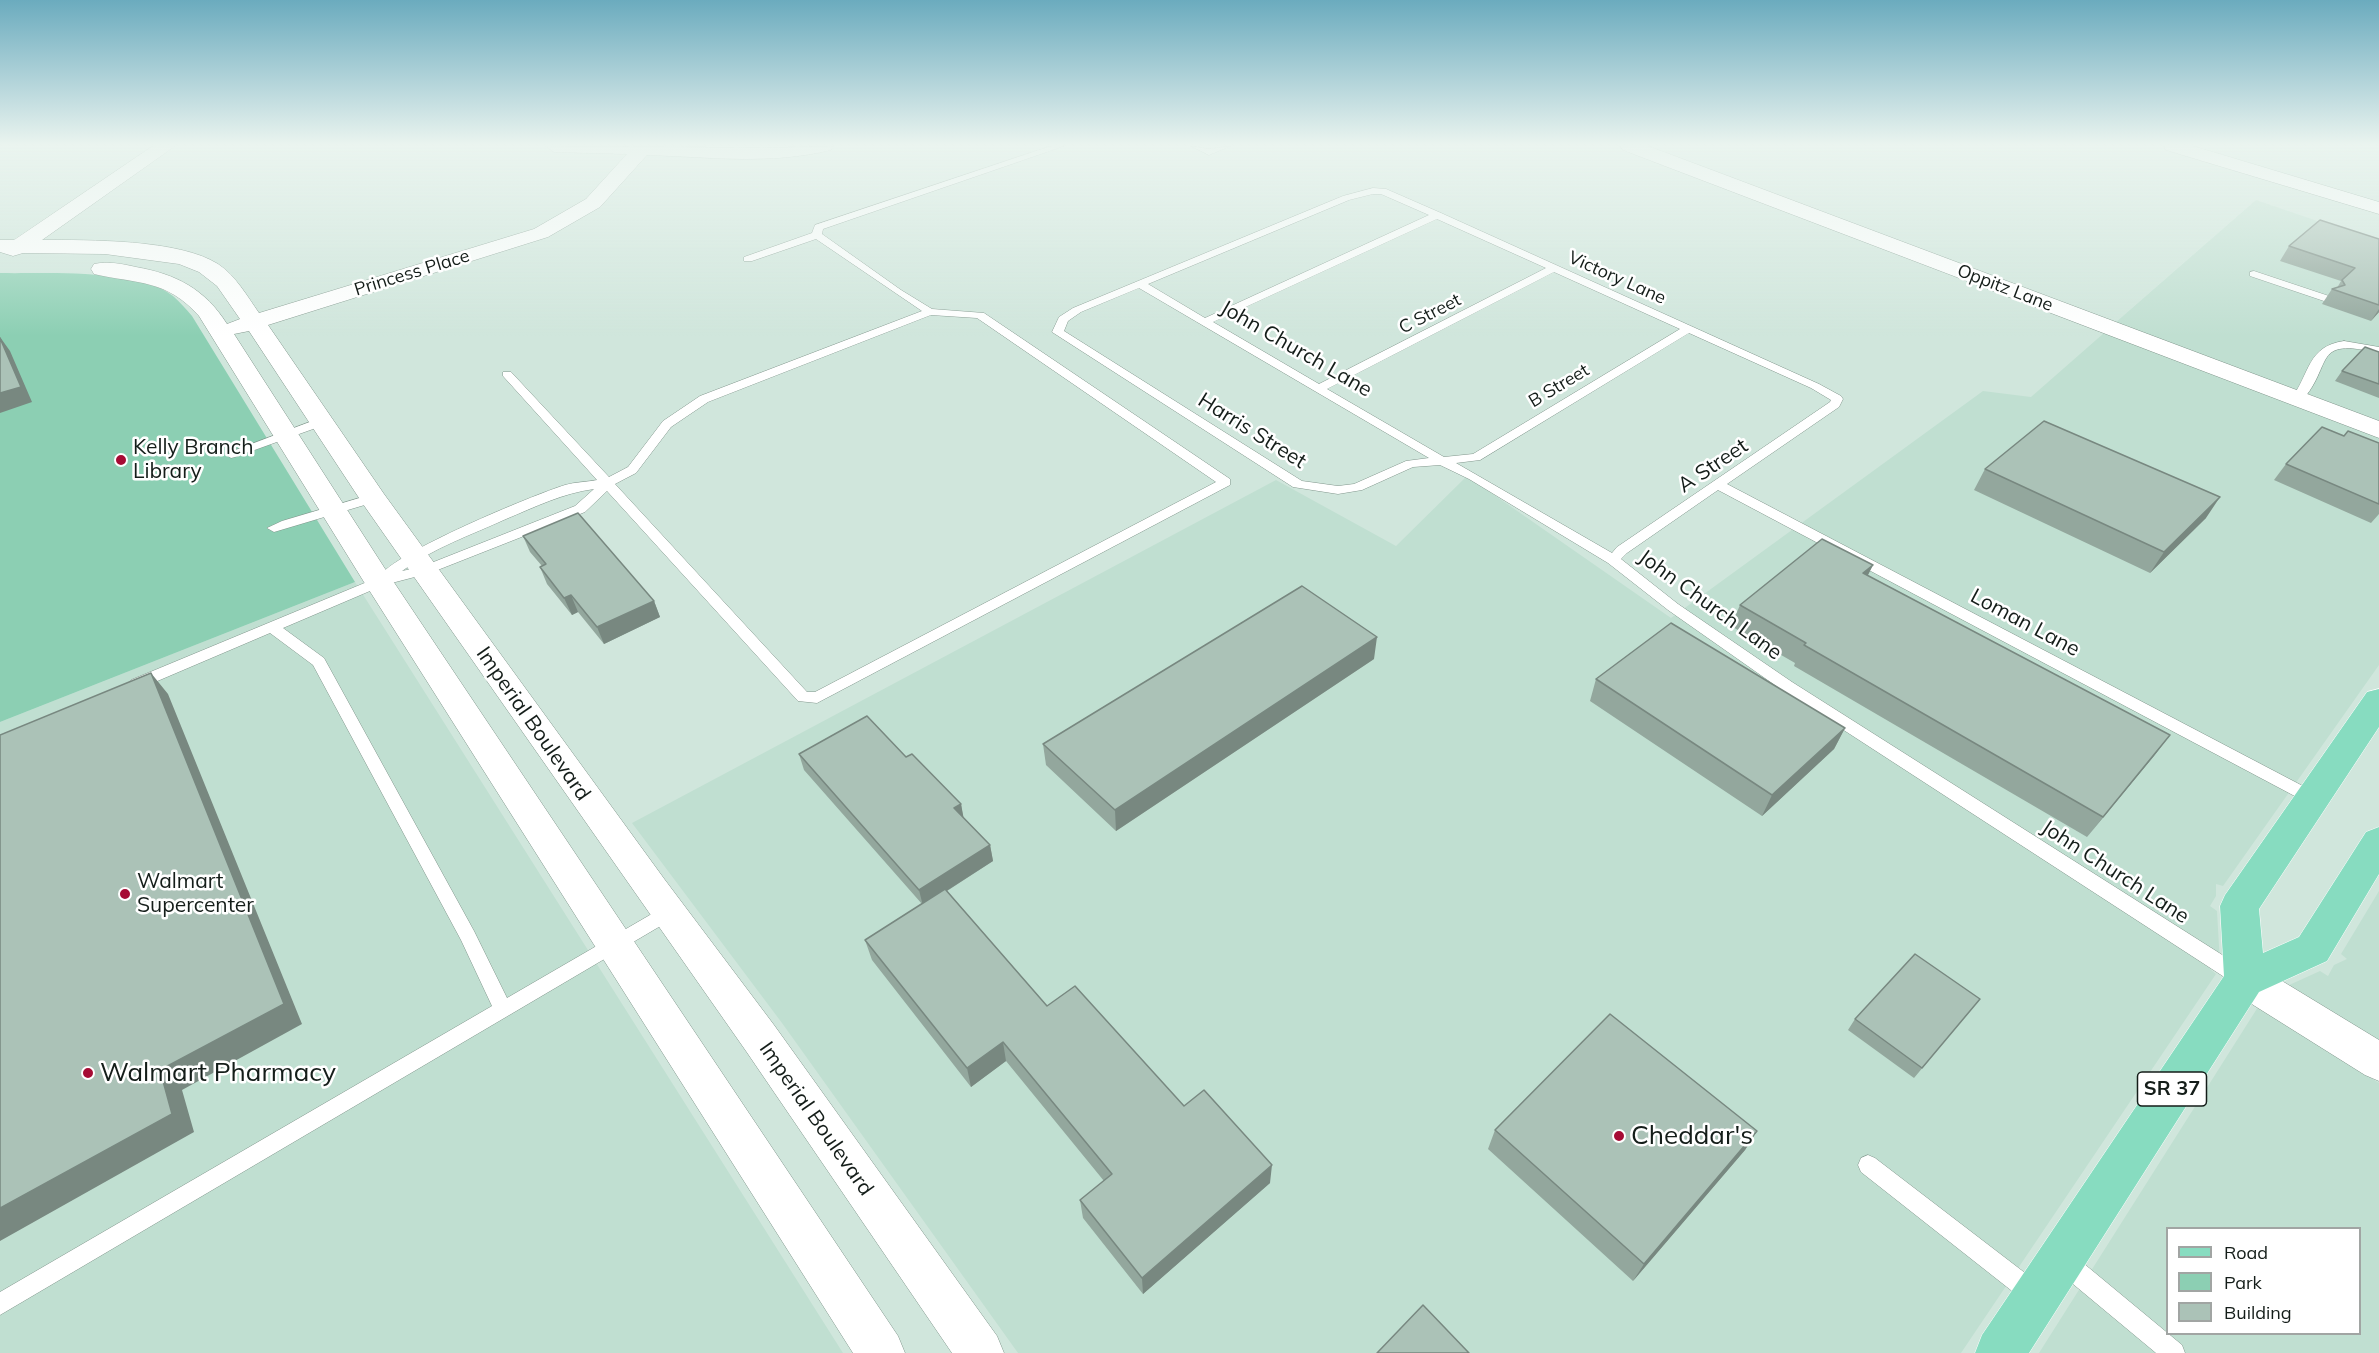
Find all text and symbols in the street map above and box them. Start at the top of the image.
street label: Princess Place [352,245,472,301]
street label: Victory Lane [1565,247,1669,309]
street label: Oppitz Lane [1954,260,2056,316]
street label: C Street [1395,289,1465,339]
street label: John Church Lane [1216,295,1376,403]
street label: B Street [1525,360,1593,412]
street label: Harris Street [1193,388,1311,474]
street label: A Street [1673,433,1753,499]
place label: Kelly Branch Library [133,435,254,485]
marker: Kelly Branch Library [114,453,128,467]
street label: John Church Lane [1633,544,1787,666]
street label: Loman Lane [1966,584,2084,662]
street label: Imperial Boulevard [471,642,595,806]
street label: John Church Lane [2036,815,2194,929]
place label: Walmart Supercenter [137,869,254,919]
marker: Walmart Supercenter [118,887,132,901]
street label: Imperial Boulevard [754,1037,878,1201]
place label: Walmart Pharmacy [100,1057,336,1089]
marker: Walmart Pharmacy [81,1066,95,1080]
road number: SR 37 [2138,1072,2206,1106]
place label: Cheddar's [1631,1120,1753,1152]
marker: Cheddar's [1612,1129,1626,1143]
legend [2166,1227,2361,1335]
text: Road [2224,1241,2268,1264]
text: Park [2224,1271,2262,1294]
text: Building [2224,1301,2292,1324]

